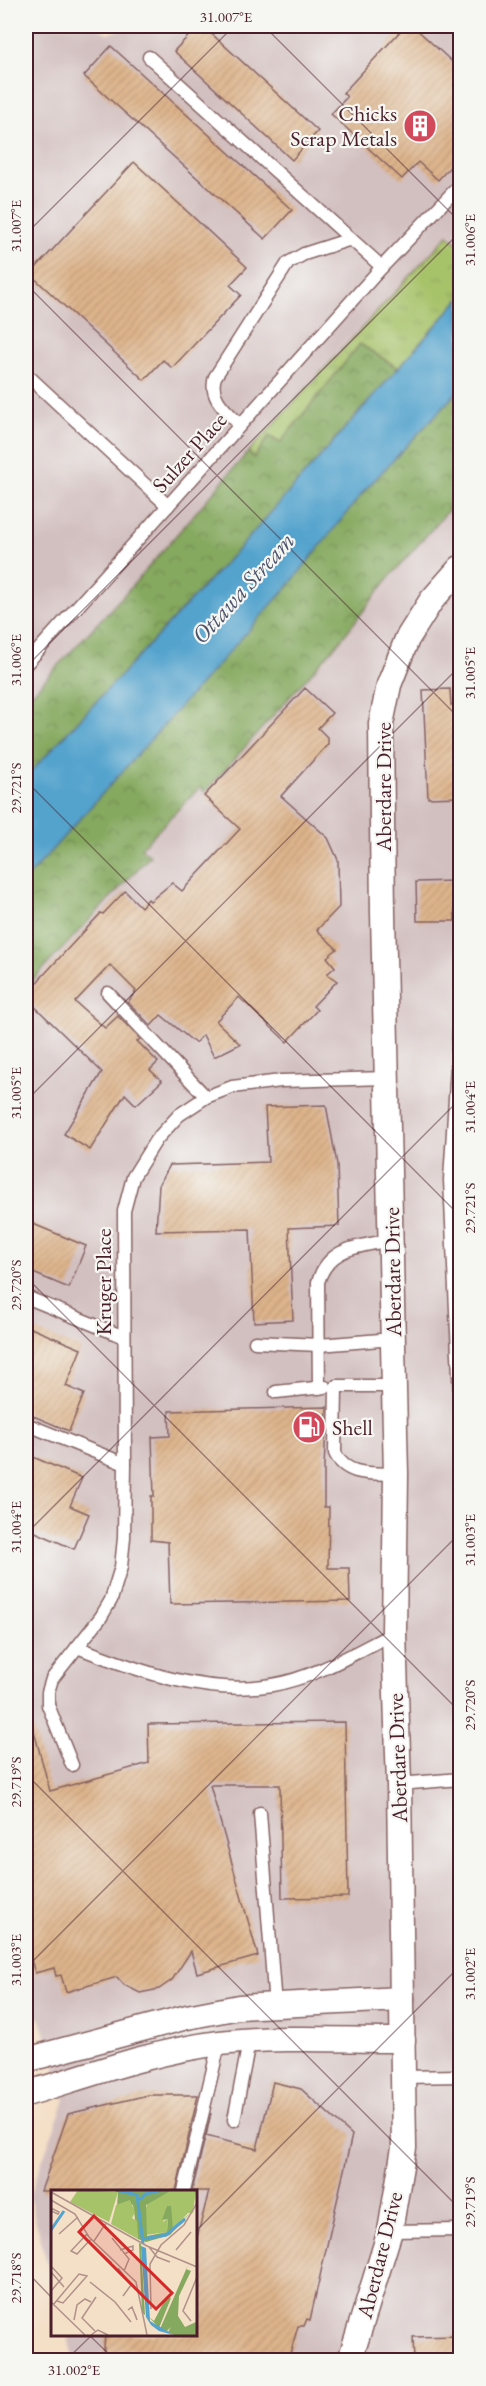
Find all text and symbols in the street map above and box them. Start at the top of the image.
text: 31.007°E [200,7,253,26]
place label: Chicks Scrap Metals [290,99,397,153]
building icon: Chicks Scrap Metals [402,108,438,144]
text: 31.007°E [6,199,25,252]
text: 31.006°E [460,213,479,266]
street label: Sulzer Place [145,406,234,499]
water label: Ottawa Stream [184,525,301,650]
text: 31.006°E [6,633,25,686]
text: 31.005°E [460,646,479,699]
street label: Aberdare Drive [369,722,398,853]
text: 29.721°S [6,763,25,813]
text: 31.005°E [6,1066,25,1119]
text: 31.004°E [460,1080,479,1133]
text: 29.721°S [460,1183,479,1233]
street label: Aberdare Drive [377,1206,408,1338]
street label: Kruger Place [89,1228,118,1336]
text: 29.720°S [6,1260,25,1310]
fuel station icon: Shell [291,1409,327,1445]
place label: Shell [332,1413,373,1442]
text: 31.004°E [6,1500,25,1553]
text: 31.003°E [460,1513,479,1566]
text: 29.720°S [460,1680,479,1730]
street label: Aberdare Drive [381,1692,414,1824]
text: 29.719°S [6,1757,25,1807]
text: 31.003°E [6,1933,25,1986]
text: 31.002°E [460,1947,479,2000]
text: 29.719°S [460,2177,479,2227]
street label: Aberdare Drive [349,2188,409,2323]
inset map [51,2190,196,2335]
text: 29.718°S [6,2253,25,2303]
text: 31.002°E [48,2360,101,2379]

